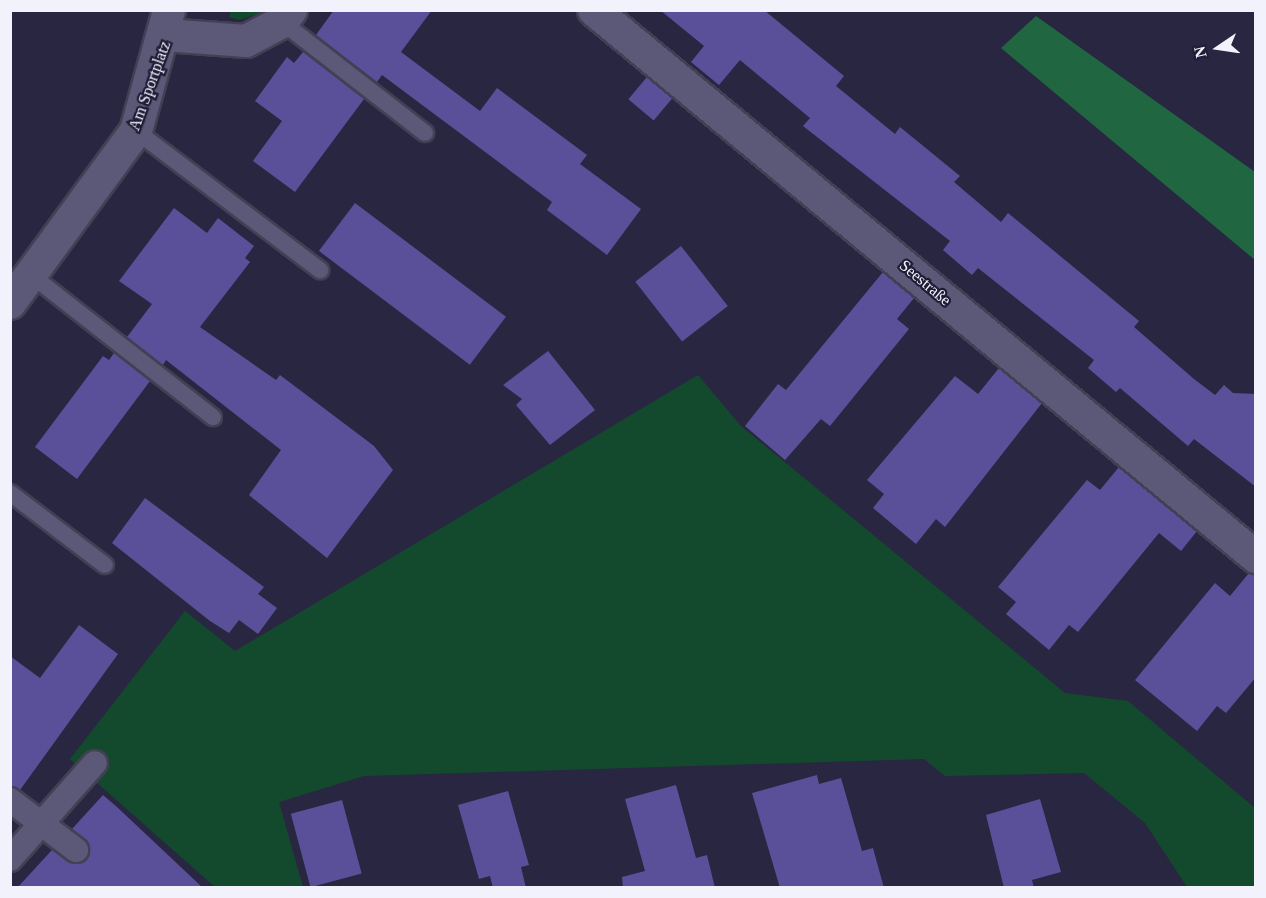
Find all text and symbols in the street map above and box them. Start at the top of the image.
north arrow [1188,18,1248,78]
street label: Am Sportplatz [125,39,175,133]
text: N [1190,45,1210,60]
street label: Seestraße [895,256,955,310]

